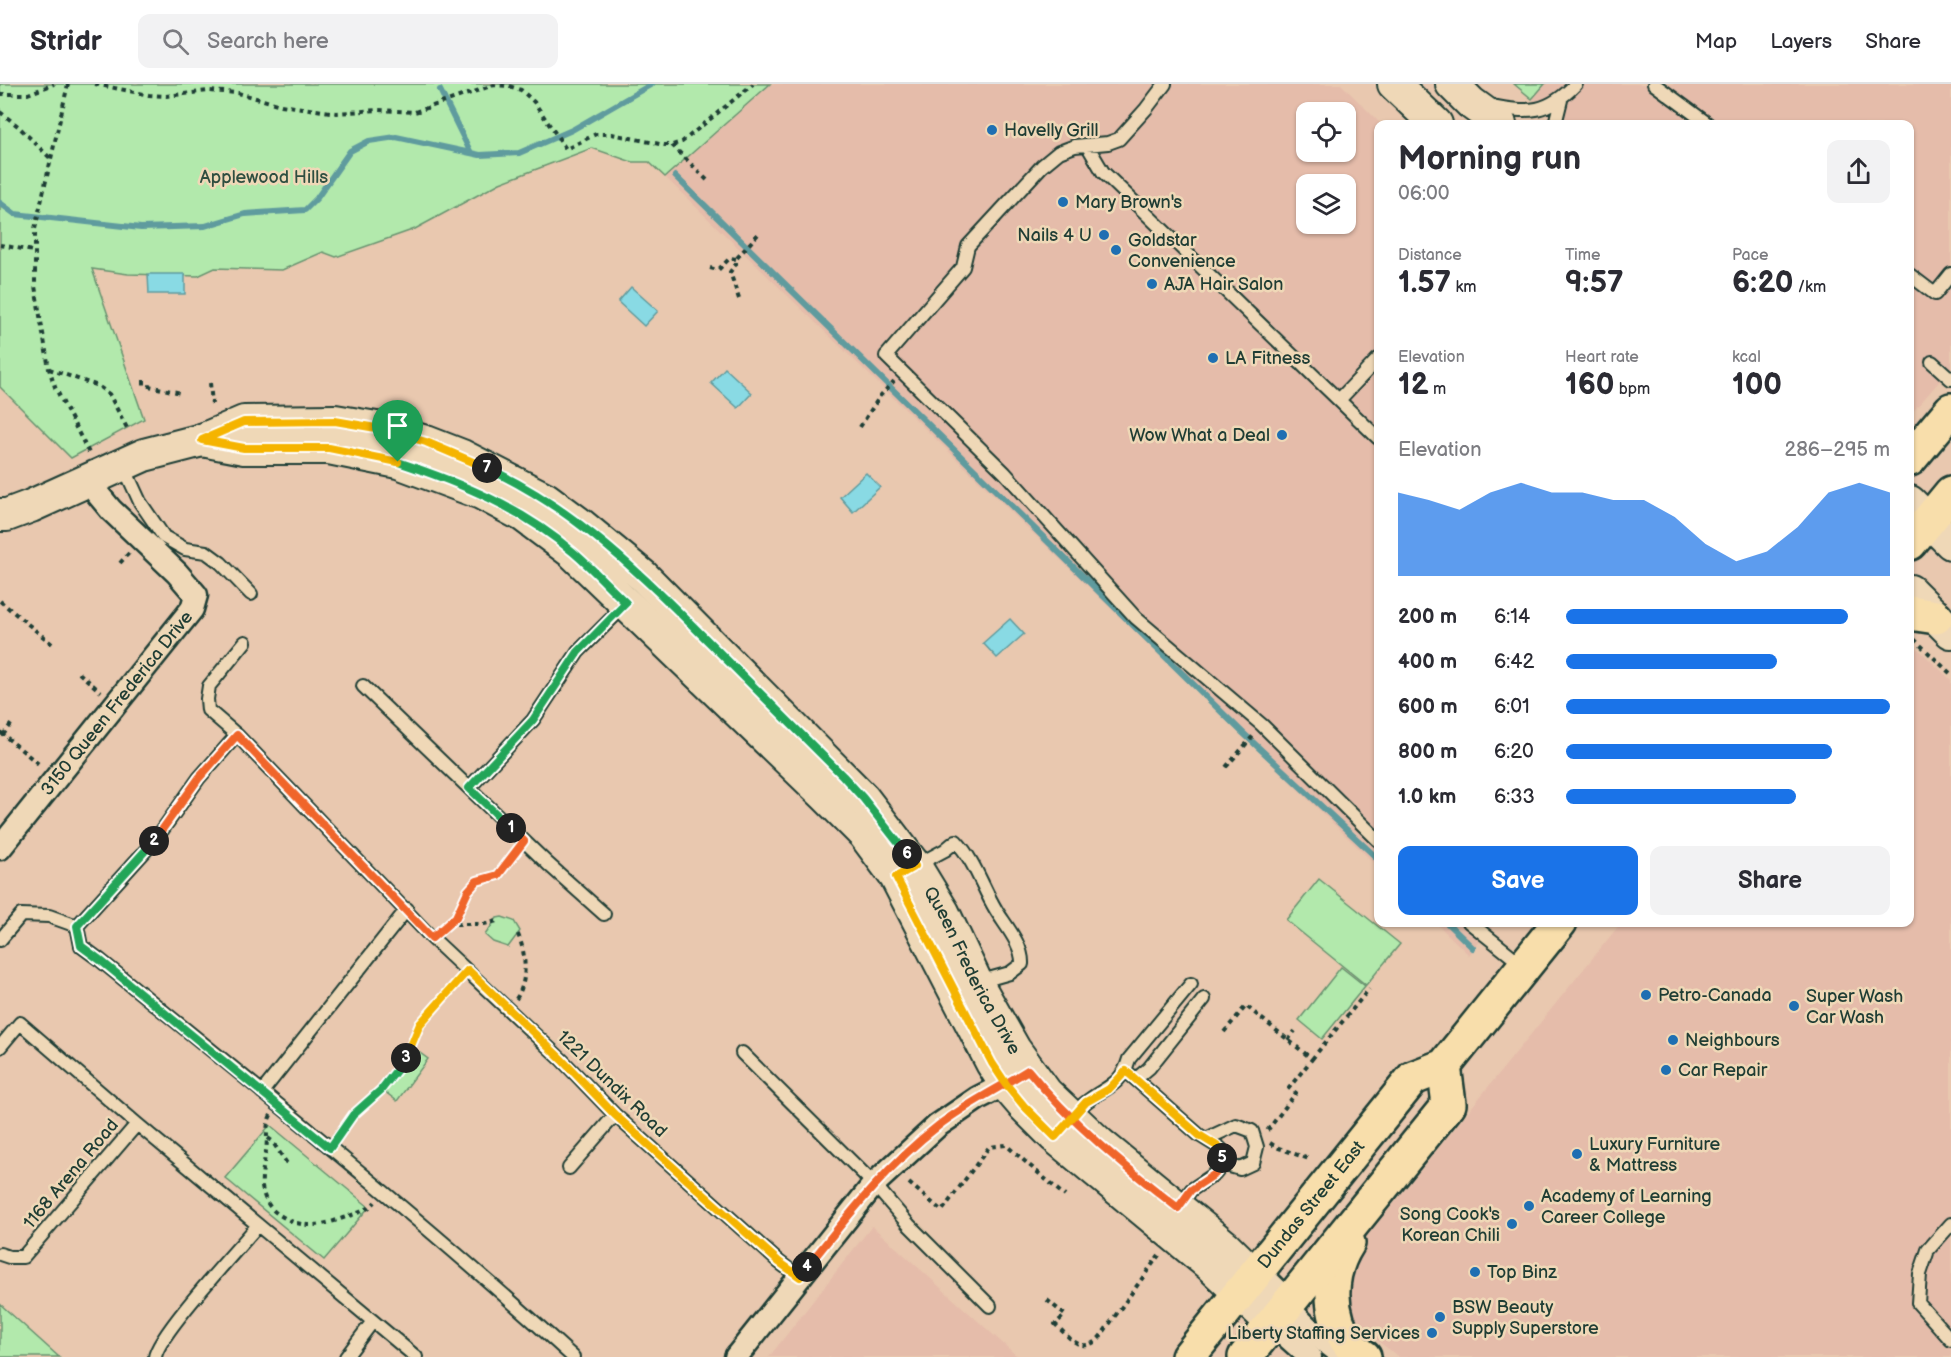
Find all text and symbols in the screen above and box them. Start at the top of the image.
search box [138,14,558,68]
text: Stridr [30,25,102,58]
icon: search [159,25,192,58]
text: Search here [207,28,329,55]
text: Map [1695,29,1737,54]
text: Layers [1770,29,1832,54]
text: Share [1865,29,1921,54]
map controls [1296,102,1356,234]
button: locate [1296,102,1356,162]
place label: Havelly Grill [1004,120,1099,141]
marker: Havelly Grill [985,123,999,137]
text: Morning run [1398,139,1581,179]
button: share [1827,140,1890,203]
park label: Applewood Hills [200,167,328,188]
button: layers [1296,174,1356,234]
text: 06:00 [1398,182,1450,206]
place label: Mary Brown's [1075,192,1182,213]
marker: Mary Brown's [1056,195,1070,209]
place label: Nails 4 U [1017,225,1092,246]
marker: Nails 4 U [1097,228,1111,242]
place label: Goldstar Convenience [1128,230,1236,272]
marker: Goldstar Convenience [1109,243,1123,257]
text: Distance [1398,246,1462,265]
text: Time [1565,246,1600,265]
text: Pace [1732,246,1768,265]
text: 1.57 [1398,265,1451,301]
text: 9:57 [1565,265,1624,301]
text: 6:20 [1732,265,1794,301]
place label: AJA Hair Salon [1164,274,1283,295]
marker: AJA Hair Salon [1145,277,1159,291]
text: km [1451,278,1477,297]
text: /km [1794,278,1826,297]
place label: LA Fitness [1225,348,1310,369]
text: Elevation [1398,348,1465,367]
text: Heart rate [1565,348,1639,367]
text: kcal [1732,348,1761,367]
marker: LA Fitness [1206,351,1220,365]
text: 12 [1398,367,1429,403]
text: 160 [1565,367,1615,403]
text: 100 [1732,367,1782,403]
text: m [1429,380,1446,399]
text: bpm [1615,380,1650,399]
pin [372,400,423,462]
icon: arrive [381,409,414,442]
place label: Wow What a Deal [1129,425,1270,446]
marker: Wow What a Deal [1275,428,1289,442]
text: Elevation [1398,438,1481,462]
text: 286–295 m [1784,438,1890,462]
pin: 7 [472,453,502,483]
text: 7 [483,458,491,477]
text: 200 m [1398,605,1457,629]
text: 6:14 [1494,605,1530,629]
street label: 3150 Queen Frederica Drive [36,606,197,799]
text: 400 m [1398,650,1457,674]
text: 6:42 [1494,650,1534,674]
text: 600 m [1398,695,1458,719]
text: 6:01 [1494,695,1530,719]
text: 800 m [1398,740,1457,764]
text: 6:20 [1494,740,1534,764]
text: 1.0 km [1398,785,1456,809]
text: 6:33 [1494,785,1535,809]
pin: 1 [496,813,526,843]
text: 1 [508,818,514,837]
pin: 2 [139,826,169,856]
text: 2 [149,831,159,850]
pin: 6 [892,839,922,869]
text: 6 [902,844,912,863]
button: Save [1398,846,1638,915]
button: Share [1650,846,1890,915]
street label: Queen Frederica Drive [919,883,1025,1058]
place label: Petro-Canada [1658,985,1772,1006]
place label: Super Wash Car Wash [1806,986,1903,1028]
marker: Petro-Canada [1639,988,1653,1002]
marker: Super Wash Car Wash [1787,999,1801,1013]
street label: 1221 Dundix Road [553,1026,671,1142]
place label: Neighbours [1685,1030,1780,1051]
marker: Neighbours [1666,1033,1680,1047]
pin: 3 [391,1043,421,1073]
text: 3 [401,1048,411,1067]
place label: Car Repair [1678,1060,1768,1081]
marker: Car Repair [1659,1063,1673,1077]
street label: 1168 Arena Road [19,1115,123,1233]
place label: Luxury Furniture & Mattress [1589,1134,1721,1176]
street label: Dundas Street East [1253,1136,1369,1273]
pin: 5 [1207,1143,1237,1173]
marker: Luxury Furniture & Mattress [1570,1147,1584,1161]
text: 5 [1217,1148,1227,1167]
place label: Academy of Learning Career College [1541,1186,1712,1228]
marker: Academy of Learning Career College [1522,1199,1536,1213]
place label: Song Cook's Korean Chili [1400,1204,1500,1246]
marker: Song Cook's Korean Chili [1505,1217,1519,1231]
pin: 4 [792,1252,822,1282]
text: 4 [802,1257,812,1276]
place label: Top Binz [1487,1262,1557,1283]
marker: Top Binz [1468,1265,1482,1279]
place label: BSW Beauty Supply Superstore [1452,1297,1599,1339]
marker: BSW Beauty Supply Superstore [1433,1310,1447,1324]
place label: Liberty Staffing Services [1227,1323,1420,1344]
marker: Liberty Staffing Services [1425,1326,1439,1340]

